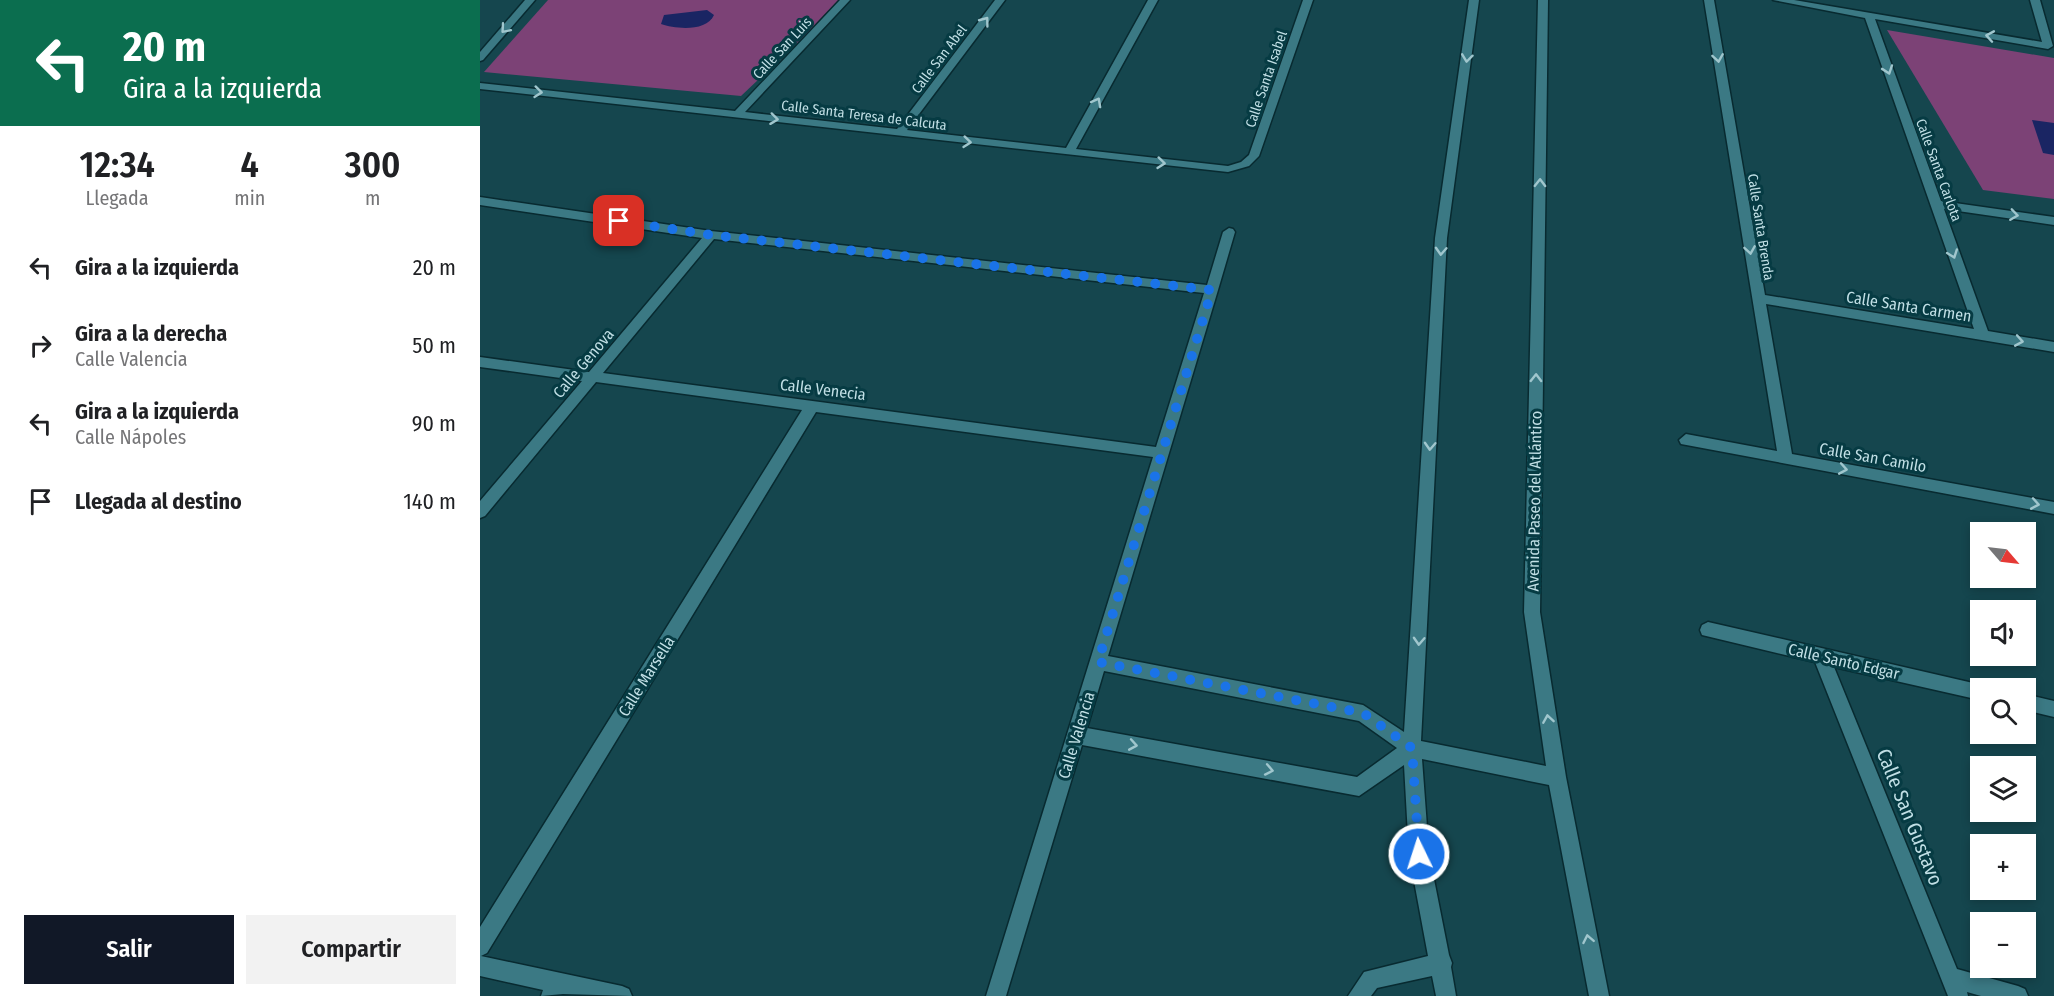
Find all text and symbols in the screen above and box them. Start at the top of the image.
street label: Calle San Luis [749,14,815,83]
one-way arrow [977,16,988,27]
text: 20 m [123,22,206,72]
one-way arrow [501,22,512,33]
street label: Calle San Abel [908,22,971,97]
icon: left [24,24,102,102]
street label: Calle Santa Isabel [1242,28,1291,130]
one-way arrow [1986,30,1996,43]
one-way arrow [1712,53,1724,62]
one-way arrow [1461,54,1474,63]
one-way arrow [1881,64,1894,75]
text: Gira a la izquierda [123,73,322,105]
one-way arrow [534,86,543,98]
street label: Calle Santa Teresa de Calcuta [780,97,948,134]
one-way arrow [1090,98,1101,108]
one-way arrow [769,112,778,125]
street label: Calle Santa Carlota [1912,116,1965,224]
one-way arrow [963,135,972,148]
text: 12:34 [80,143,155,187]
text: 4 [241,143,259,187]
text: 300 [345,143,400,187]
one-way arrow [1157,156,1166,169]
street label: Calle Santa Brenda [1744,172,1777,282]
one-way arrow [1534,179,1547,188]
text: Llegada [86,186,149,210]
text: min [234,186,265,210]
text: m [365,186,380,210]
pin [593,195,644,246]
icon: arrive [602,204,635,237]
one-way arrow [2009,209,2019,221]
one-way arrow [1743,245,1756,255]
one-way arrow [1434,247,1447,256]
one-way arrow [1946,248,1959,259]
icon: left [24,251,57,284]
text: Gira a la izquierda [75,254,239,281]
text: 20 m [413,254,456,281]
street label: Calle Santa Carmen [1845,287,1973,326]
text: Gira a la derecha [75,320,227,347]
street label: Calle Genova [549,325,618,402]
icon: right [24,329,57,362]
text: 50 m [412,332,456,359]
one-way arrow [2013,334,2023,347]
text: Calle Valencia [75,347,188,371]
one-way arrow [1530,374,1542,383]
street label: Calle Venecia [779,375,867,404]
text: Gira a la izquierda [75,398,239,425]
icon: left [24,407,57,440]
text: 90 m [412,410,456,437]
street label: Avenida Paseo del Atlántico [1523,410,1546,592]
text: Calle Nápoles [75,425,186,449]
street label: Calle San Camilo [1818,439,1928,476]
one-way arrow [1423,441,1436,450]
one-way arrow [1838,463,1848,475]
icon: arrive [24,485,57,518]
text: Llegada al destino [75,488,242,515]
text: 140 m [403,488,456,515]
one-way arrow [2030,497,2040,510]
north arrow [1970,522,2036,588]
map controls [1970,522,2036,978]
button: sound [1970,600,2036,666]
street label: Calle Marsella [614,632,679,720]
one-way arrow [1412,636,1425,645]
street label: Calle Santo Edgar [1786,639,1902,684]
button: search [1970,678,2036,744]
street label: Calle Valencia [1054,689,1099,781]
one-way arrow [1542,714,1554,724]
one-way arrow [1128,738,1138,751]
street label: Calle San Gustavo [1872,745,1948,889]
button: layers [1970,756,2036,822]
one-way arrow [1263,763,1273,776]
position arrow [1387,822,1451,886]
button: + [1970,834,2036,900]
button: − [1970,912,2036,978]
button: Salir [24,915,234,984]
button: Compartir [246,915,456,984]
one-way arrow [1582,934,1595,944]

